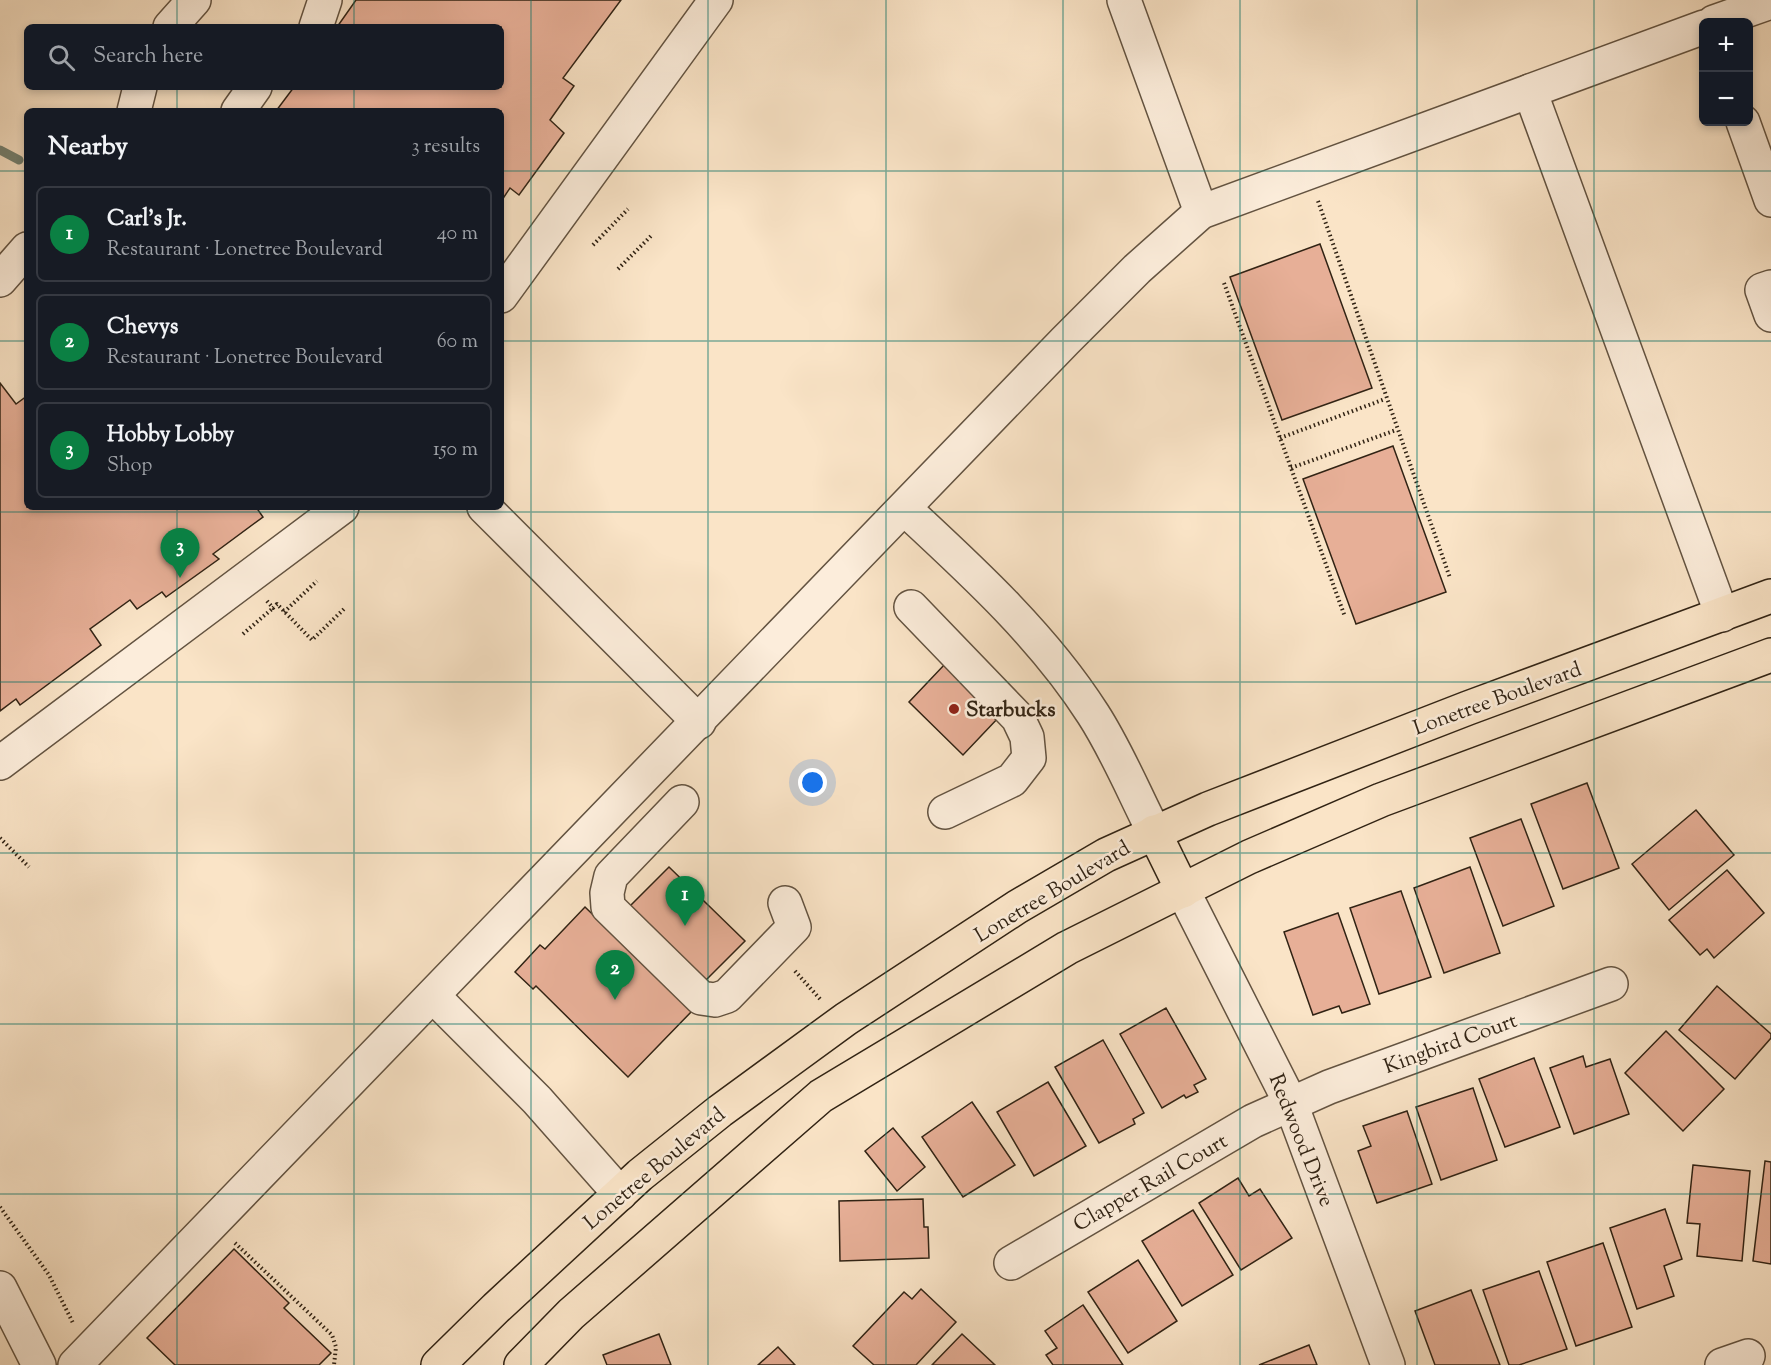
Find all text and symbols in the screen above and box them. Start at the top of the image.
map controls [1699,18,1753,126]
button: + [1699,18,1753,72]
search box [24,24,504,90]
icon: search [45,41,78,74]
text: Search here [93,41,203,73]
button: − [1699,72,1753,126]
text: Nearby [48,129,128,166]
text: 3 results [411,133,480,162]
text: Carl's Jr. [107,204,187,236]
text: 1 [66,220,73,249]
text: 40 m [437,220,478,249]
text: Restaurant · Lonetree Boulevard [107,236,383,265]
text: Chevys [107,312,178,344]
text: 2 [65,328,74,357]
text: 60 m [437,328,478,357]
text: Restaurant · Lonetree Boulevard [107,344,383,373]
text: Hobby Lobby [107,420,234,452]
text: 3 [65,436,74,465]
text: 150 m [433,436,478,465]
text: Shop [107,452,152,481]
pin: 3 [160,528,200,578]
street label: Lonetree Boulevard [1409,655,1586,744]
place label: Starbucks [966,696,1055,726]
marker: Starbucks [947,702,961,716]
your location [798,768,827,797]
street label: Lonetree Boulevard [969,834,1137,951]
pin: 1 [666,876,704,926]
pin: 2 [596,950,634,1000]
street label: Kingbird Court [1380,1007,1522,1083]
street label: Redwood Drive [1260,1070,1340,1212]
street label: Lonetree Boulevard [578,1101,733,1238]
street label: Clapper Rail Court [1068,1127,1234,1240]

